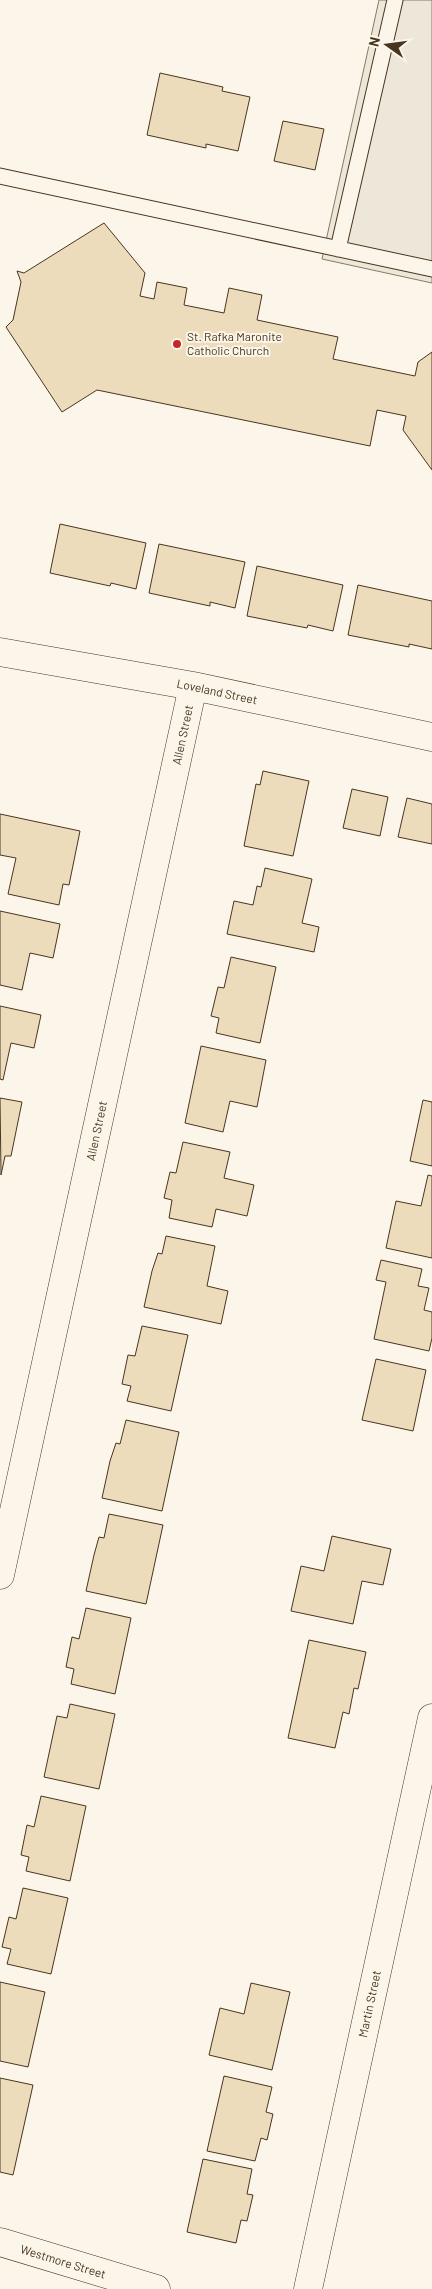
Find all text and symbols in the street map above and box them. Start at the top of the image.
north arrow [362,20,412,70]
text: N [365,35,383,48]
place label: St. Rafka Maronite Catholic Church [187,329,282,357]
marker: St. Rafka Maronite Catholic Church [171,338,183,350]
street label: Loveland Street [176,676,259,706]
street label: Allen Street [169,704,195,766]
street label: Allen Street [83,1100,109,1162]
street label: Martin Street [355,1969,383,2039]
street label: Westmore Street [19,2241,108,2281]

